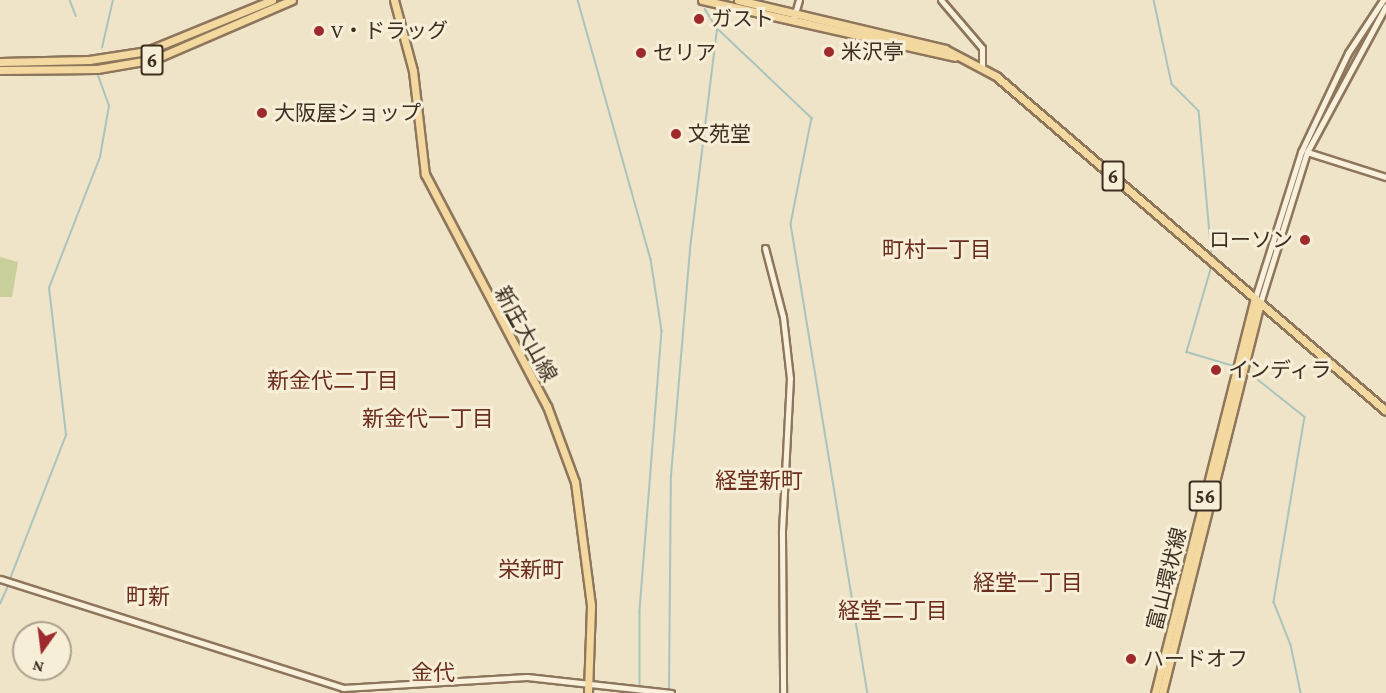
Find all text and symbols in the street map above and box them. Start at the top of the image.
place label: ガスト [711,6,774,32]
marker: ガスト [692,12,706,26]
place label: V・ドラッグ [331,18,448,44]
marker: V・ドラッグ [312,24,326,38]
place label: 米沢亭 [841,39,904,65]
place label: セリア [653,40,716,66]
road number: 6 [140,43,164,77]
marker: 米沢亭 [822,45,836,59]
marker: セリア [634,46,648,60]
place label: 大阪屋ショップ [274,100,421,126]
marker: 大阪屋ショップ [255,106,269,120]
place label: 文苑堂 [688,121,751,147]
marker: 文苑堂 [669,127,683,141]
road number: 6 [1101,159,1125,193]
place label: ローソン [1209,227,1293,253]
marker: ローソン [1298,233,1312,247]
district label: 町村一丁目 [882,237,992,263]
street label: 新庄大山線 [490,282,562,386]
place label: インディラ [1228,357,1333,383]
marker: インディラ [1209,363,1223,377]
district label: 新金代二丁目 [267,368,399,394]
district label: 新金代一丁目 [362,406,494,432]
district label: 経堂新町 [715,468,803,494]
road number: 56 [1188,479,1222,513]
street label: 富山環状線 [1142,525,1192,633]
district label: 栄新町 [498,557,564,583]
district label: 経堂一丁目 [973,570,1083,596]
district label: 町新 [126,584,170,610]
district label: 経堂二丁目 [838,598,948,624]
north arrow [12,621,72,681]
place label: ハードオフ [1143,646,1248,672]
marker: ハードオフ [1124,652,1138,666]
text: N [31,657,45,677]
district label: 金代 [411,660,455,686]

